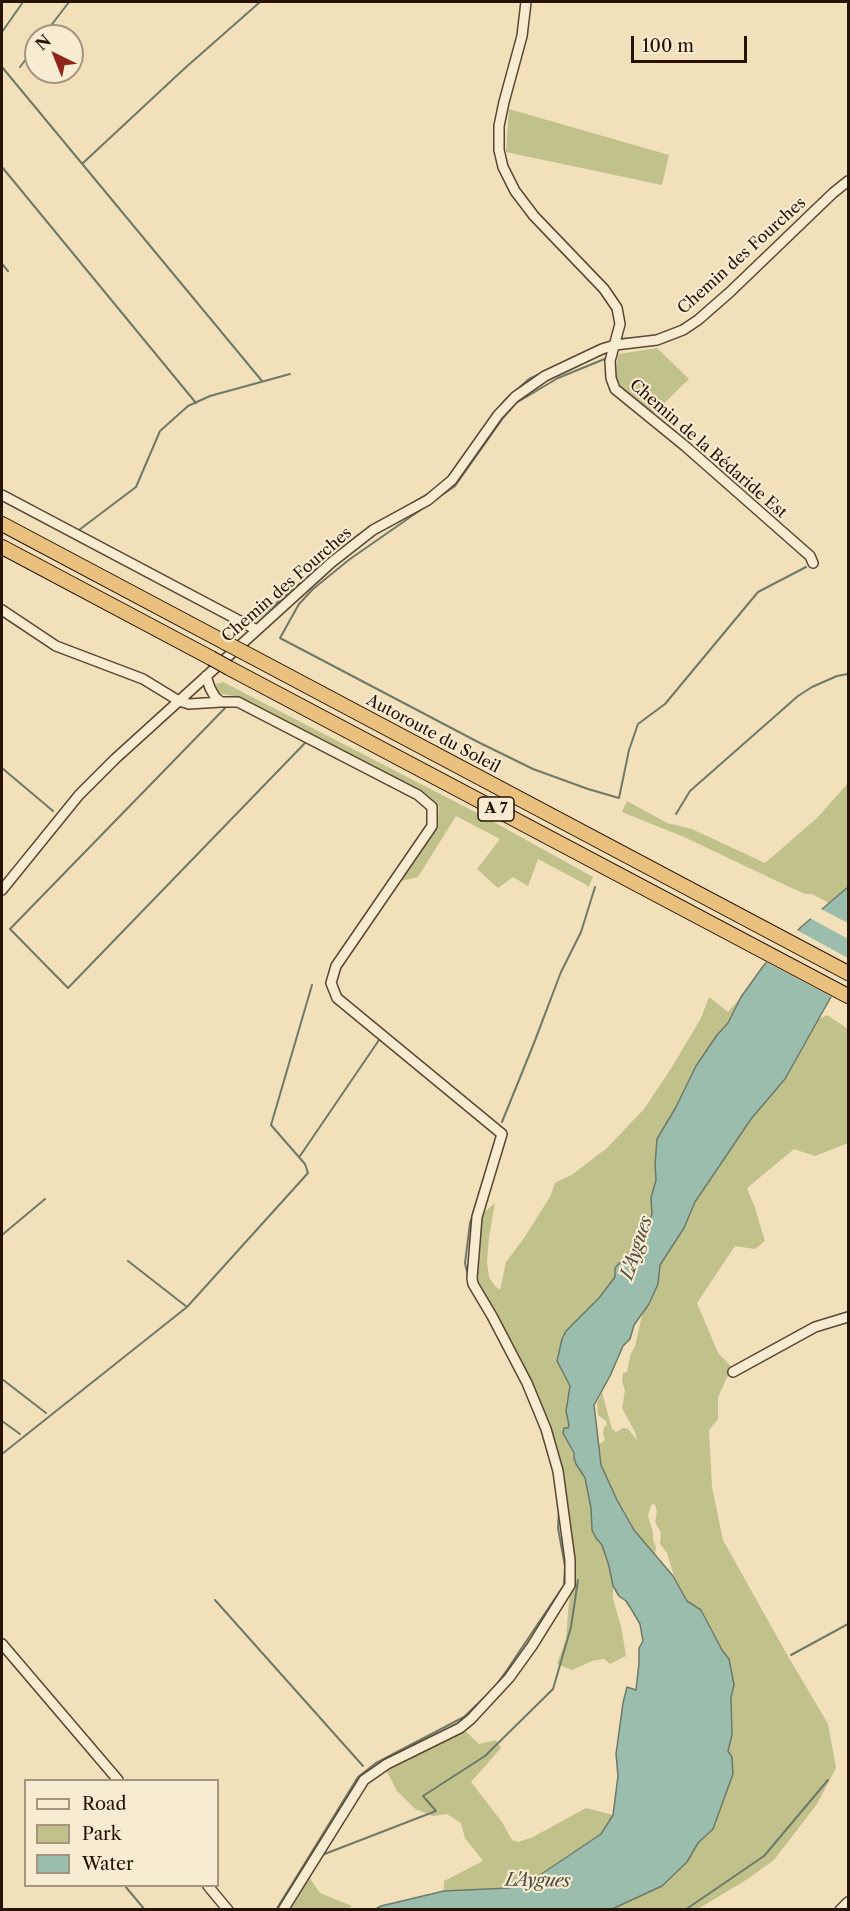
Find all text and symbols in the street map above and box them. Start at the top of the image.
north arrow [24,24,84,84]
scale bar [634,24,750,62]
text: N [31,30,55,54]
text: 100 m [642,35,694,57]
street label: Chemin des Fourches [674,193,810,319]
street label: Chemin de la Bédaride Est [625,375,791,523]
street label: Chemin des Fourches [218,523,356,647]
street label: Autoroute du Soleil [363,691,503,777]
road number: A 7 [478,797,514,821]
water label: L'Aygues [617,1213,657,1283]
legend [24,1779,219,1887]
text: Road [82,1793,127,1815]
text: Park [82,1823,121,1845]
text: Water [82,1853,134,1875]
water label: L'Aygues [505,1870,571,1892]

